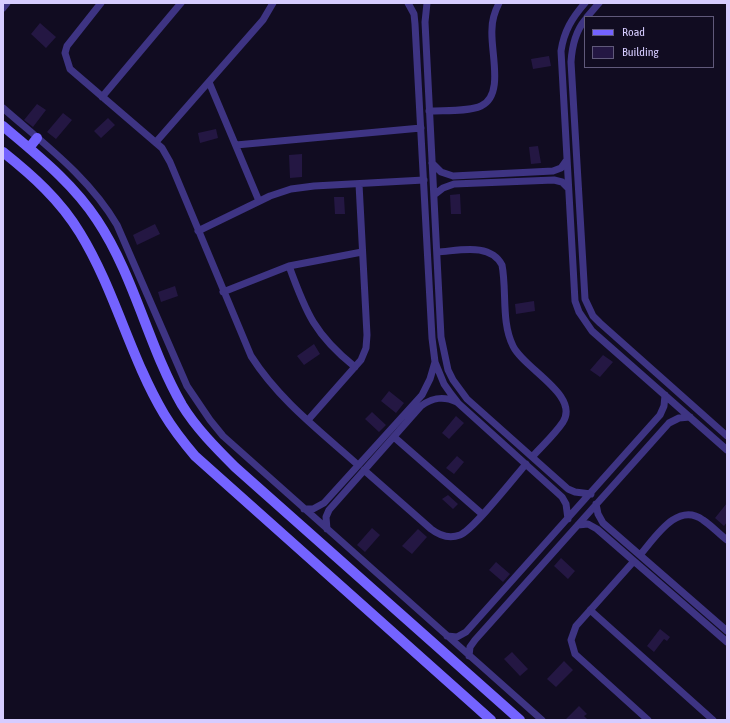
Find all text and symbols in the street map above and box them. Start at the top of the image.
legend [584,16,714,68]
text: Road [622,25,645,39]
text: Building [622,45,659,59]

